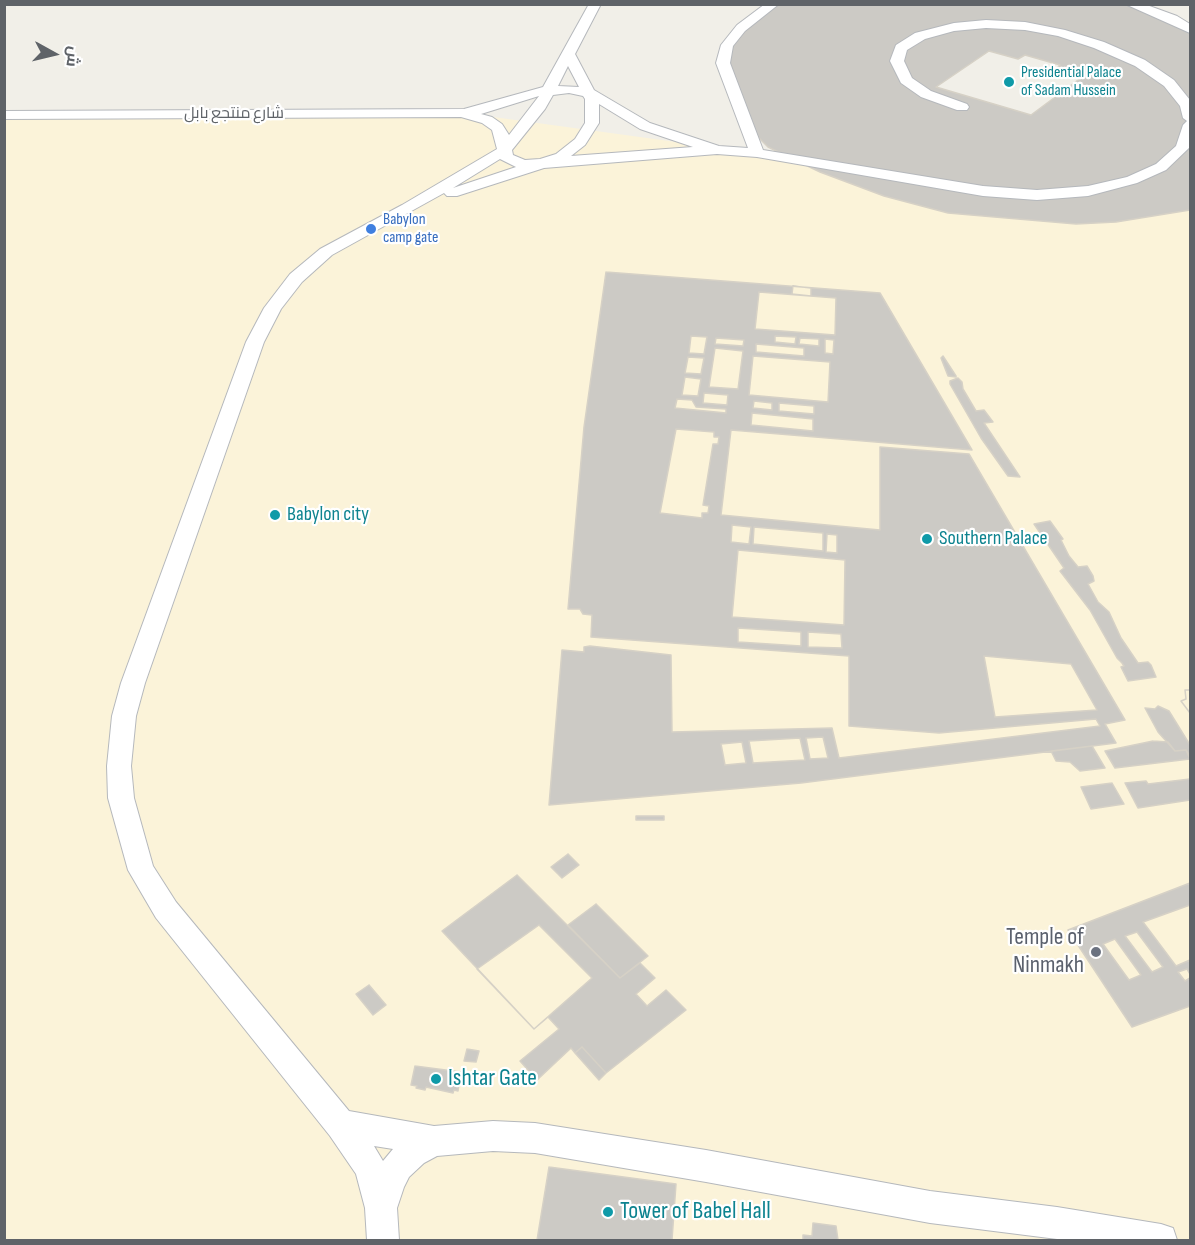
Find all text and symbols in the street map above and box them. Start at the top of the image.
north arrow [24,24,84,84]
text: ش [61,45,83,68]
place label: Presidential Palace of Sadam Hussein [1021,63,1121,101]
marker: Presidential Palace of Sadam Hussein [1002,75,1016,89]
street label: شارع منتجع بابل [184,104,284,124]
place label: Babylon camp gate [383,210,438,248]
marker: Babylon camp gate [364,222,378,236]
place label: Babylon city [287,503,369,527]
marker: Babylon city [268,508,282,522]
place label: Southern Palace [939,527,1048,551]
marker: Southern Palace [920,532,934,546]
place label: Temple of Ninmakh [1006,924,1084,980]
marker: Temple of Ninmakh [1089,945,1103,959]
place label: Ishtar Gate [448,1065,537,1093]
marker: Ishtar Gate [429,1072,443,1086]
place label: Tower of Babel Hall [620,1198,771,1226]
marker: Tower of Babel Hall [601,1205,615,1219]

